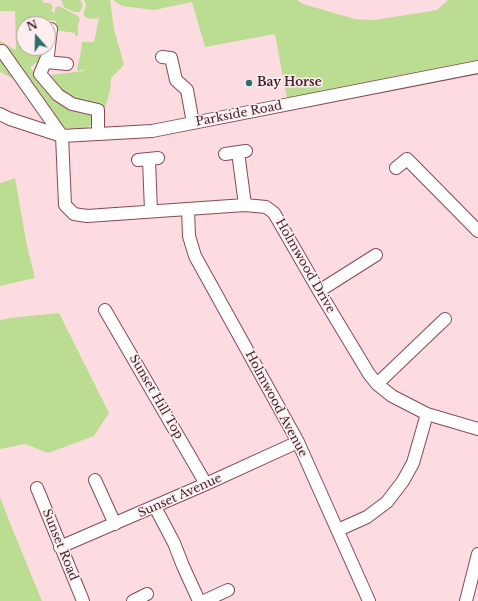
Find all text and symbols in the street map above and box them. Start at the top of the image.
north arrow [16,16,56,56]
text: N [25,17,39,34]
place label: Bay Horse [257,76,322,90]
marker: Bay Horse [244,78,254,88]
street label: Parkside Road [195,99,283,129]
street label: Holmwood Drive [272,216,338,316]
street label: Holmwood Avenue [242,348,310,460]
street label: Sunset Hill Top [126,352,186,442]
street label: Sunset Avenue [136,471,224,521]
street label: Sunset Road [39,507,81,583]

